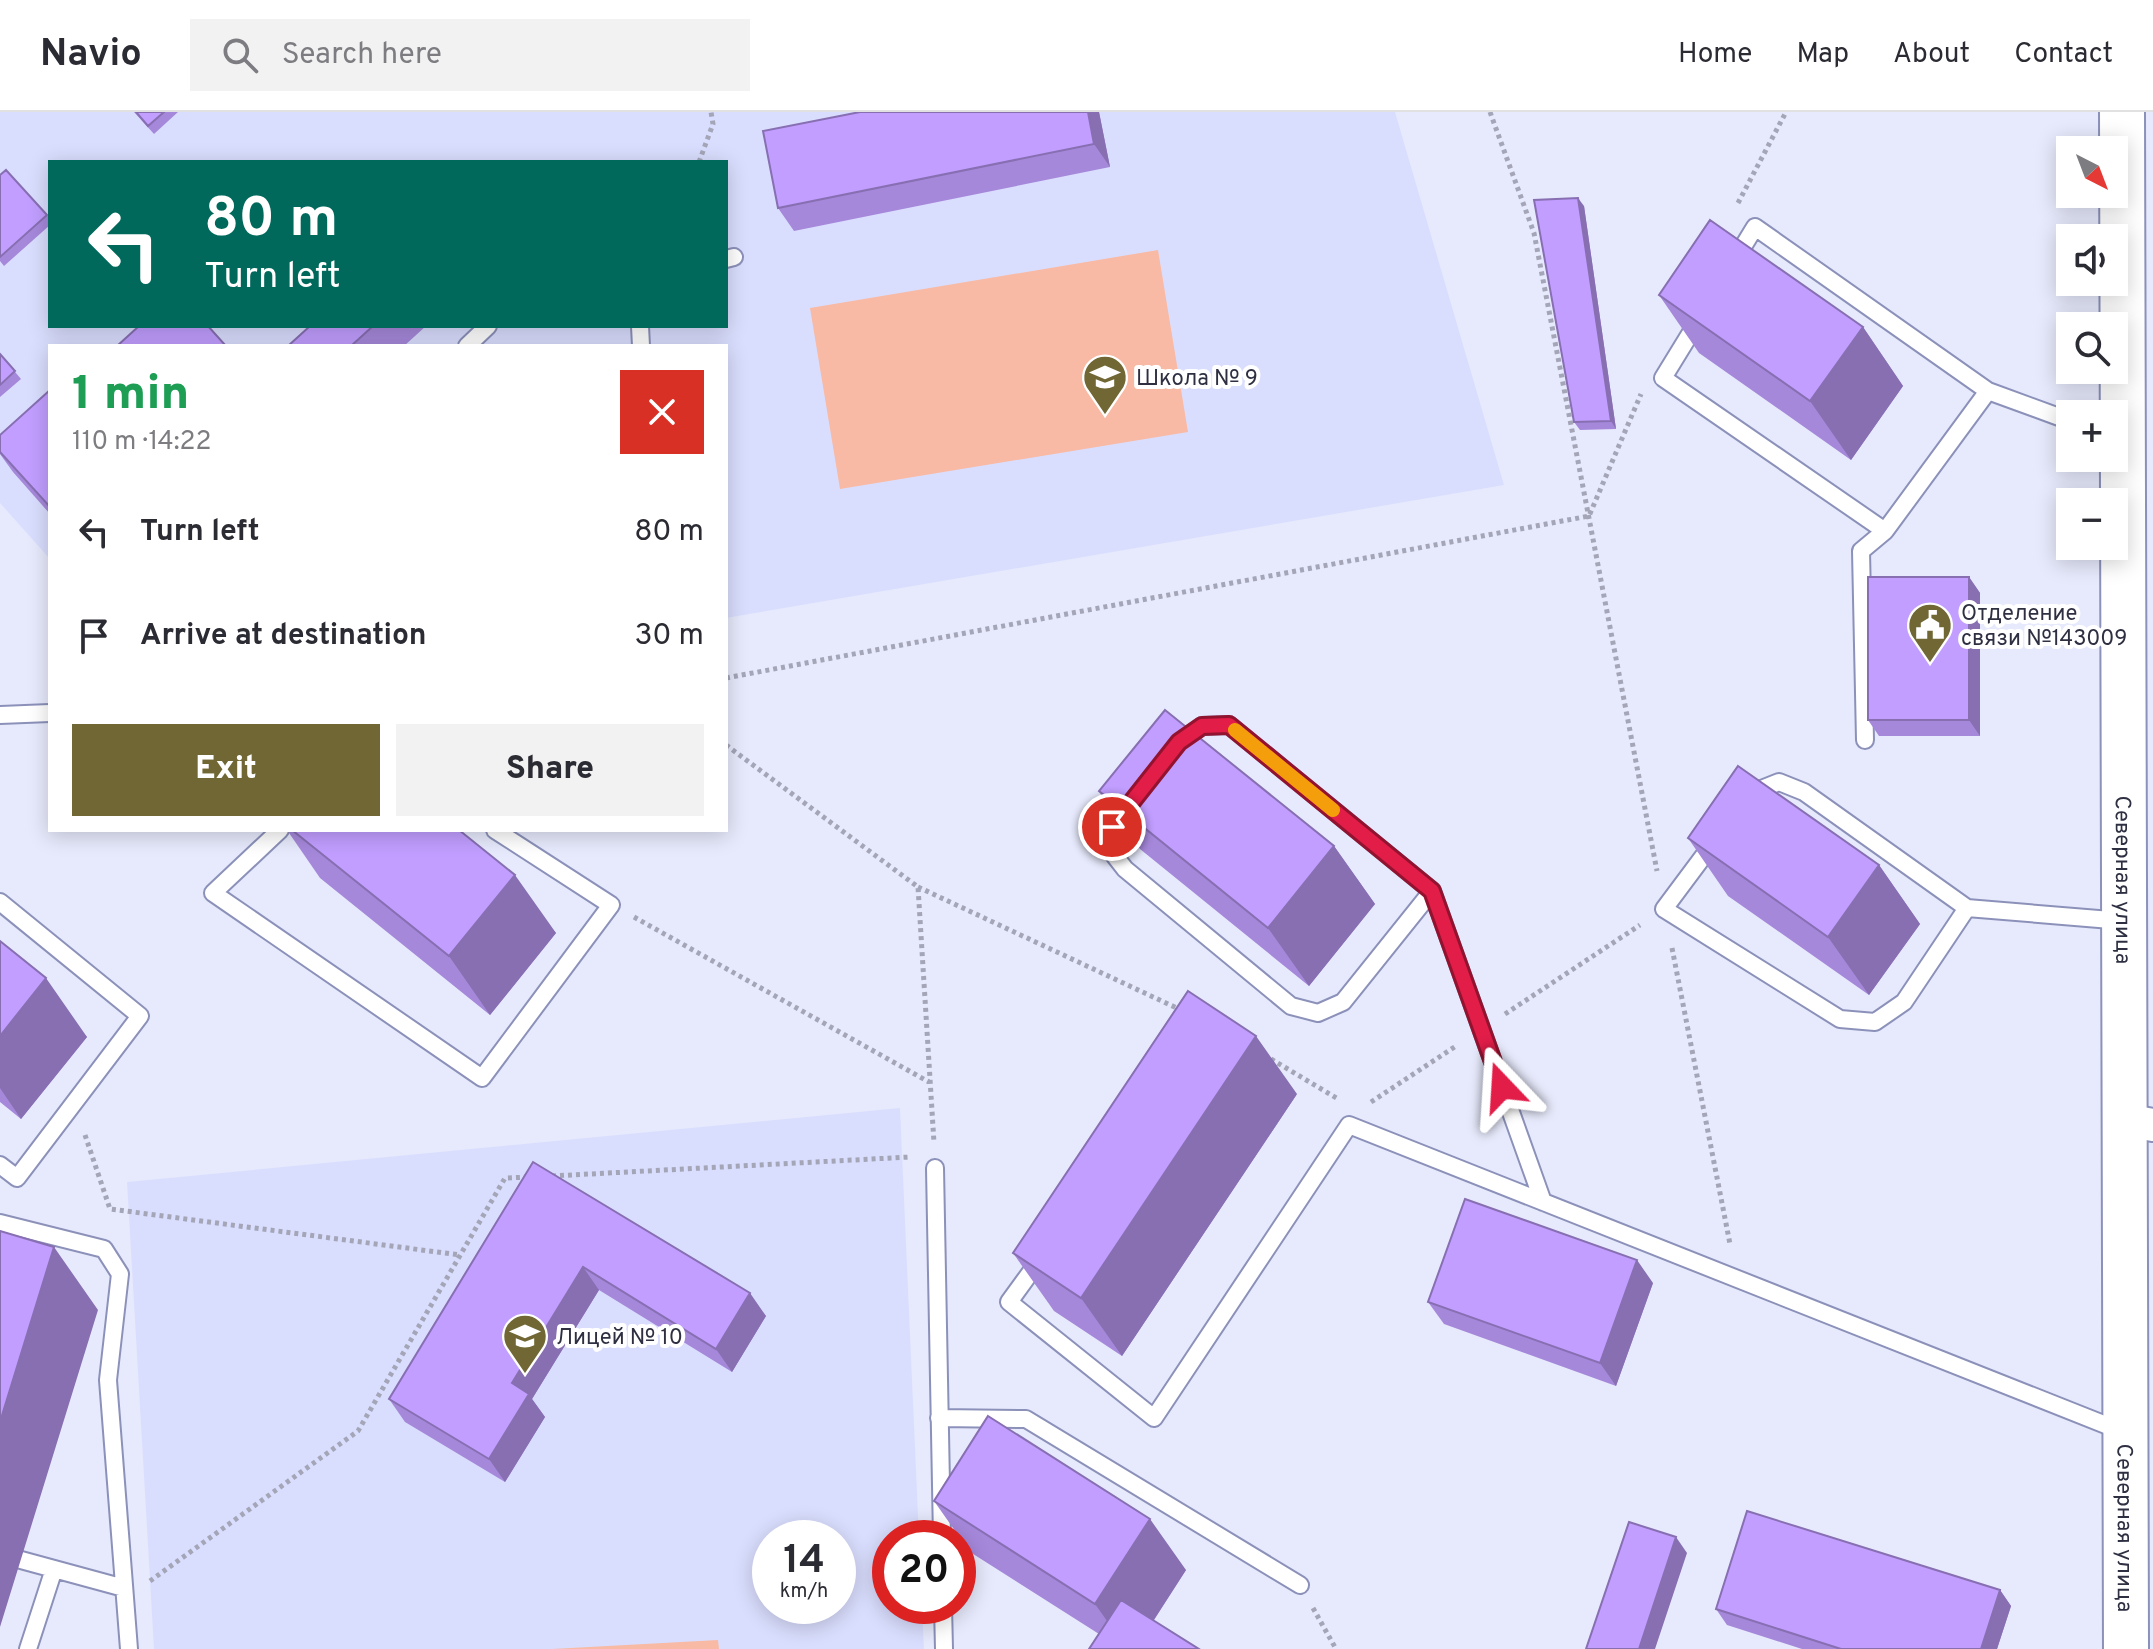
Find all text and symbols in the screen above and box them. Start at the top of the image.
search box [190,19,750,91]
text: Navio [40,31,142,80]
icon: search [218,33,262,77]
text: Search here [282,37,442,74]
text: Home [1678,37,1752,73]
text: Map [1796,37,1849,73]
text: About [1893,37,1970,73]
text: Contact [2014,37,2113,73]
north arrow [2056,136,2128,208]
map controls [2056,136,2128,560]
text: 80 m [204,186,338,256]
icon: left [72,192,176,296]
button: sound [2056,224,2128,296]
text: Turn left [204,255,341,301]
button: search [2056,312,2128,384]
school or university icon: Школа № 9 [1081,353,1129,416]
text: 1 min [72,366,189,426]
place label: Школа № 9 [1136,366,1258,393]
button: close [620,370,704,454]
button: + [2056,400,2128,472]
text: 110 m · 14:22 [72,426,211,459]
button: − [2056,488,2128,560]
icon: left [72,510,116,554]
text: Turn left [140,514,260,551]
text: 80 m [634,514,704,551]
public building icon: Отделение связи №143009 [1906,601,1954,664]
place label: Отделение связи №143009 [1961,601,2127,653]
icon: arrive [72,614,116,658]
text: Arrive at destination [140,618,426,655]
text: 30 m [635,618,704,655]
button: Exit [72,724,380,816]
button: Share [396,724,704,816]
pin [1078,793,1146,861]
street label: Северная улица [2108,796,2135,964]
icon: arrive [1090,805,1134,849]
position arrow [1460,1045,1544,1129]
school or university icon: Лицей № 10 [501,1312,549,1375]
place label: Лицей № 10 [556,1325,683,1352]
street label: Северная улица [2109,1444,2137,1612]
speed limit sign: 20 [872,1520,976,1624]
text: 14 [783,1537,825,1587]
text: km/h [780,1579,828,1605]

